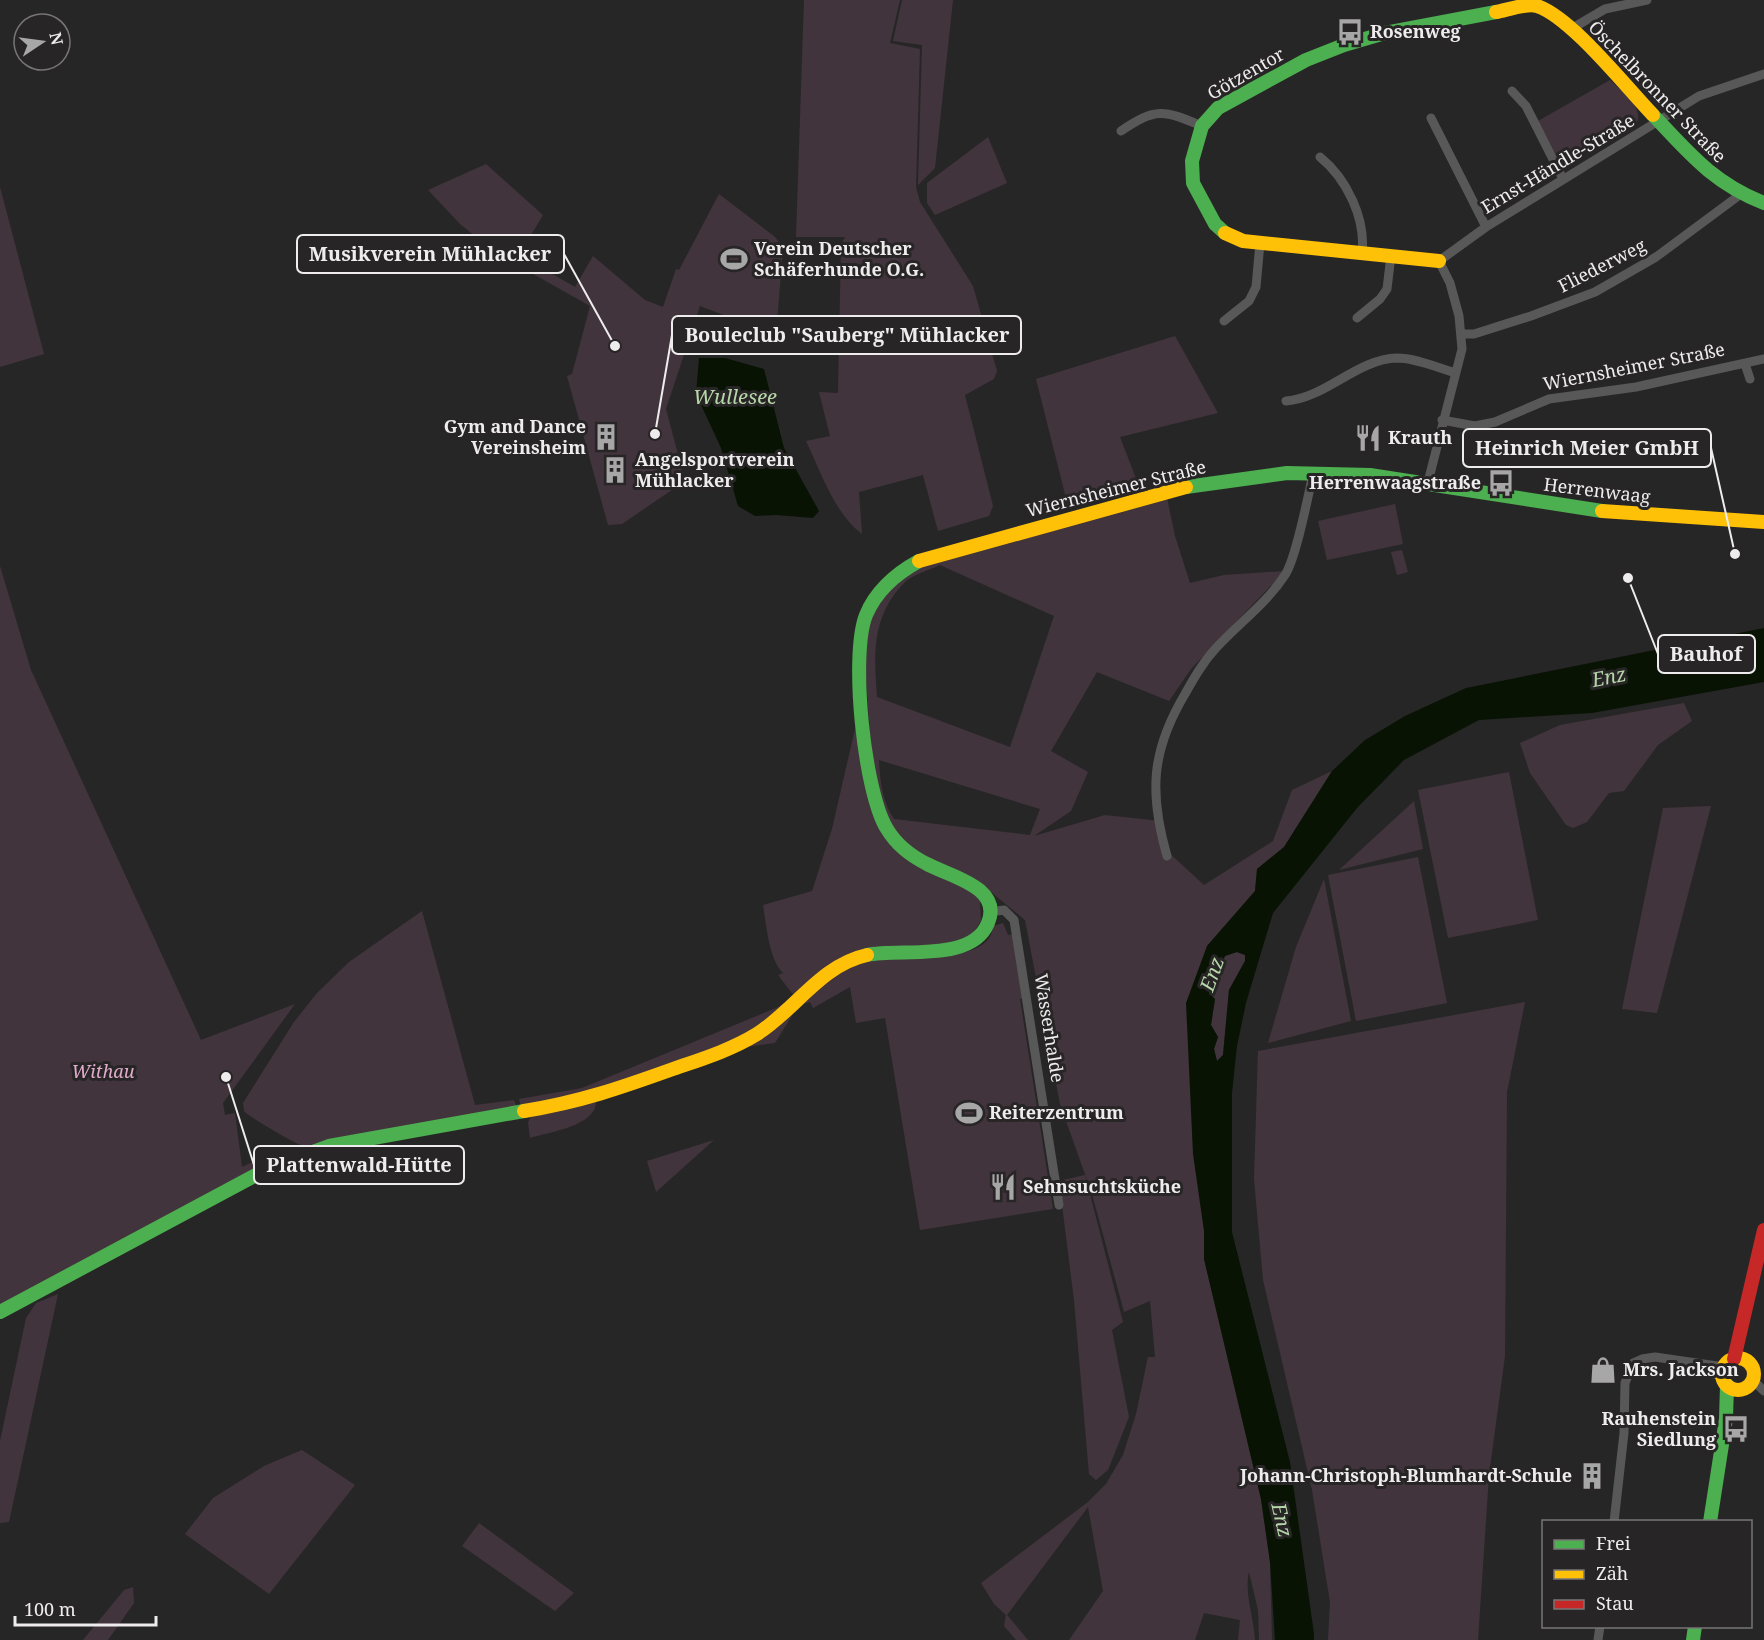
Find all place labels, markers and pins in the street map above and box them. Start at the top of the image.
bus stop icon: Rosenweg [1335,17,1365,47]
place label: Rosenweg [1370,19,1462,43]
callout: Musikverein Mühlacker [297,235,564,273]
place label: Verein Deutscher Schäferhunde O.G. [754,236,924,281]
sports icon: Verein Deutscher Schäferhunde O.G. [719,244,749,274]
callout: Bouleclub "Sauberg" Mühlacker [672,316,1021,354]
place label: Gym and Dance Vereinsheim [444,414,586,459]
building icon: Gym and Dance Vereinsheim [591,422,621,452]
restaurant icon: Krauth [1353,423,1383,453]
place label: Krauth [1388,425,1452,449]
callout: Heinrich Meier GmbH [1463,429,1711,467]
place label: Angelsportverein Mühlacker [635,447,795,492]
building icon: Angelsportverein Mühlacker [600,455,630,485]
bus stop icon: Herrenwaagstraße [1486,468,1516,498]
place label: Herrenwaagstraße [1309,470,1481,494]
callout: Bauhof [1658,635,1755,673]
sports icon: Reiterzentrum [954,1098,984,1128]
place label: Reiterzentrum [989,1100,1124,1124]
callout: Plattenwald-Hütte [254,1146,464,1184]
restaurant icon: Sehnsuchtsküche [988,1172,1018,1202]
place label: Sehnsuchtsküche [1023,1174,1181,1198]
shop icon: Mrs. Jackson [1588,1355,1618,1385]
place label: Mrs. Jackson [1623,1357,1739,1381]
place label: Rauhenstein Siedlung [1601,1406,1717,1451]
bus stop icon: Rauhenstein Siedlung [1721,1414,1751,1444]
building icon: Johann-Christoph-Blumhardt-Schule [1577,1461,1607,1491]
place label: Johann-Christoph-Blumhardt-Schule [1239,1463,1572,1487]

